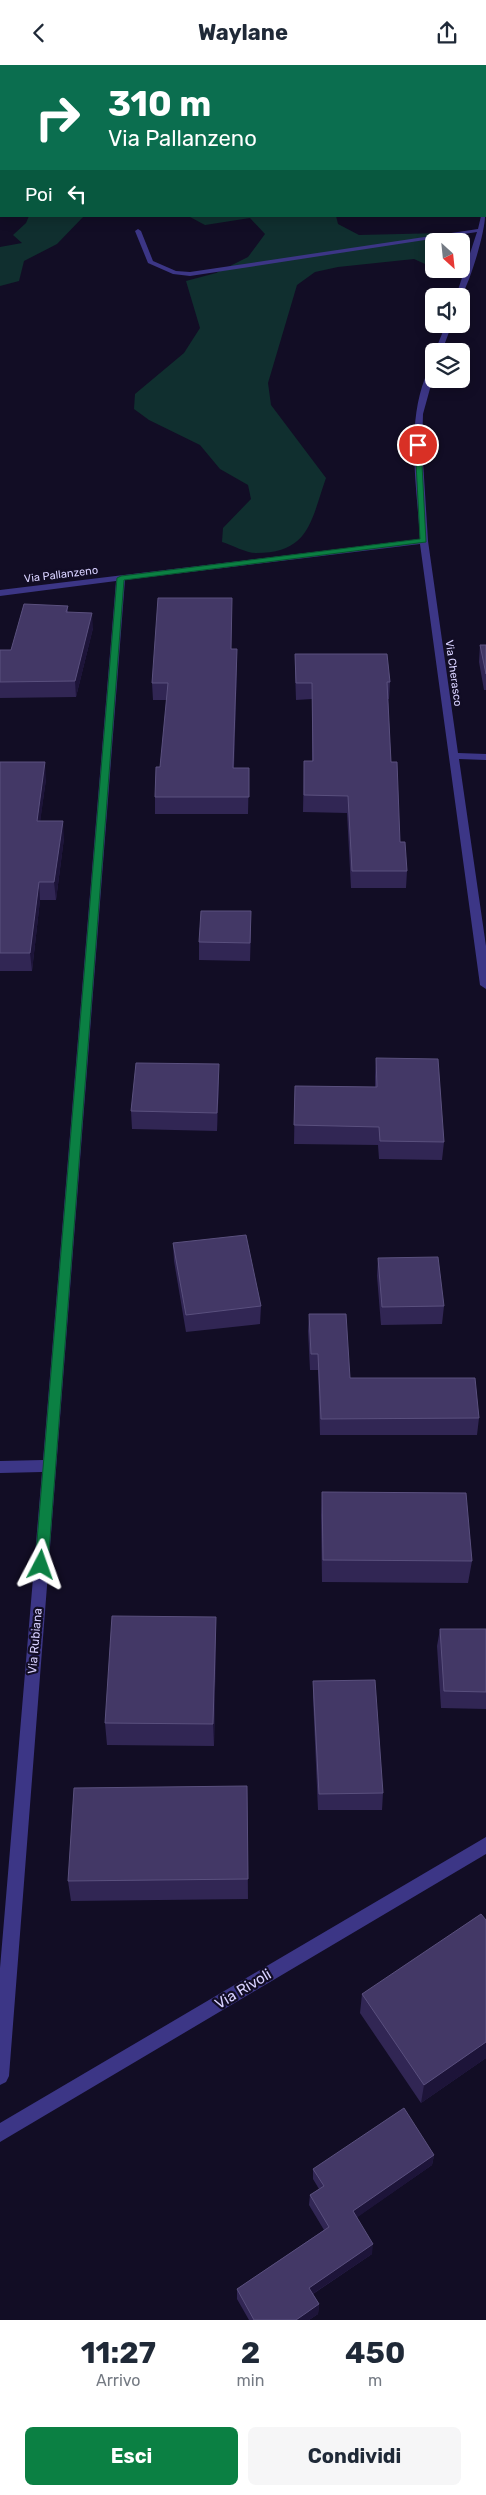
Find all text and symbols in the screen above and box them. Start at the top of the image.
icon: back [25,19,53,47]
text: Waylane [198,19,288,46]
icon: share [433,19,461,47]
text: 310 m [108,83,211,125]
icon: right [25,85,90,150]
text: Via Pallanzeno [108,125,257,152]
icon: left [63,180,91,208]
text: Poi [25,183,53,206]
north arrow [425,233,470,277]
map controls [425,233,470,388]
button: sound [425,288,470,333]
button: layers [425,343,470,388]
pin [397,424,439,466]
icon: arrive [404,431,432,459]
street label: Via Pallanzeno [23,564,99,585]
street label: Via Cherasco [442,639,465,707]
position arrow [14,1538,66,1590]
street label: Via Rubiana [25,1608,45,1674]
street label: Via Rivoli [211,1965,275,2013]
text: 11:27 [81,2335,156,2371]
text: 2 [241,2335,260,2371]
text: 450 [345,2335,405,2371]
text: Arrivo [96,2371,141,2390]
text: min [237,2371,264,2390]
text: m [368,2371,382,2390]
button: Esci [25,2427,238,2485]
button: Condividi [248,2427,461,2485]

